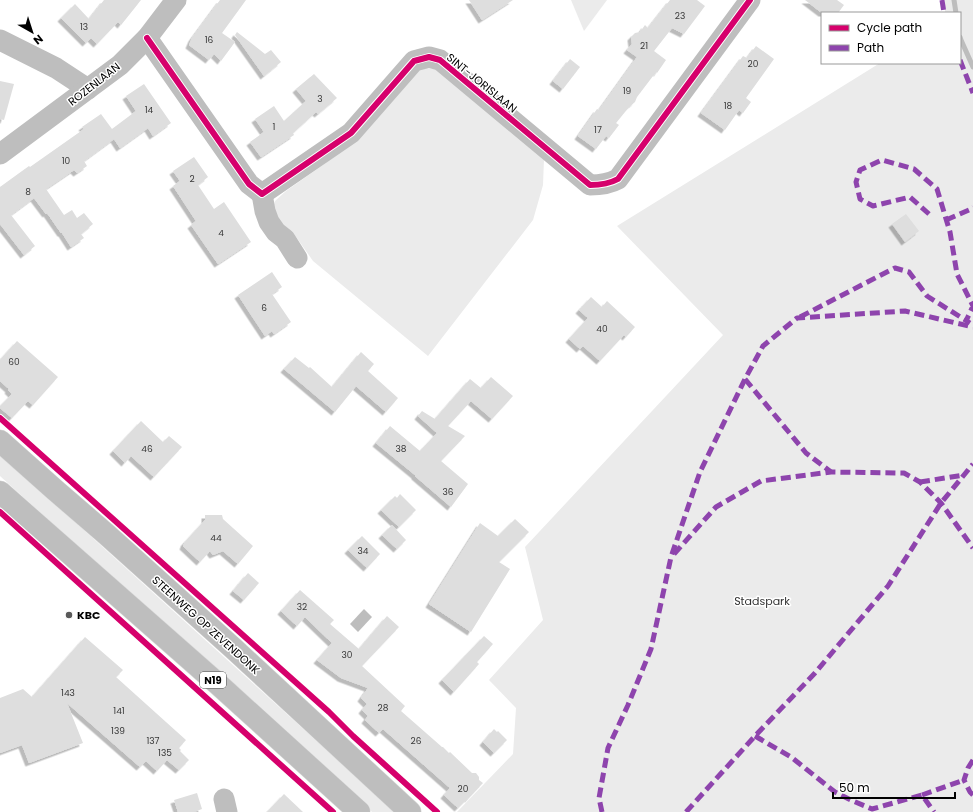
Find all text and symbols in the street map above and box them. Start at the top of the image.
house number: 23 [675,10,685,22]
north arrow [12,12,52,52]
legend [821,12,961,64]
text: Cycle path [857,19,922,36]
house number: 13 [80,21,88,33]
text: N [30,31,47,49]
house number: 16 [205,34,214,46]
text: Path [857,39,884,56]
house number: 21 [640,40,648,52]
street label: SINT-JORISLAAN [443,50,521,116]
house number: 20 [748,58,759,70]
street label: ROZENLAAN [65,59,123,109]
house number: 19 [623,85,632,97]
house number: 3 [317,93,323,105]
house number: 18 [724,100,733,112]
house number: 14 [145,104,154,116]
house number: 1 [273,121,276,133]
house number: 17 [594,124,602,136]
house number: 10 [62,155,71,167]
house number: 2 [189,173,195,185]
house number: 8 [25,186,31,198]
house number: 4 [218,227,224,239]
house number: 6 [261,302,267,314]
house number: 40 [596,323,608,335]
house number: 60 [8,356,20,368]
house number: 46 [141,443,153,455]
house number: 38 [396,443,407,455]
house number: 36 [442,486,454,498]
house number: 44 [210,532,222,544]
house number: 34 [358,545,369,557]
street label: STEENWEG OP ZEVENDONK [148,572,264,678]
park label: Stadspark [734,593,790,609]
house number: 32 [297,601,307,613]
place label: KBC [77,607,100,623]
marker: KBC [64,610,74,620]
house number: 30 [342,649,353,661]
road number: N19 [200,672,226,688]
house number: 143 [61,687,75,699]
house number: 28 [378,702,389,714]
house number: 141 [113,705,125,717]
house number: 139 [111,725,125,737]
house number: 137 [146,735,160,747]
house number: 26 [411,735,422,747]
house number: 135 [158,747,172,759]
scale bar [833,774,955,800]
text: 50 m [839,779,870,796]
house number: 20 [458,783,469,795]

